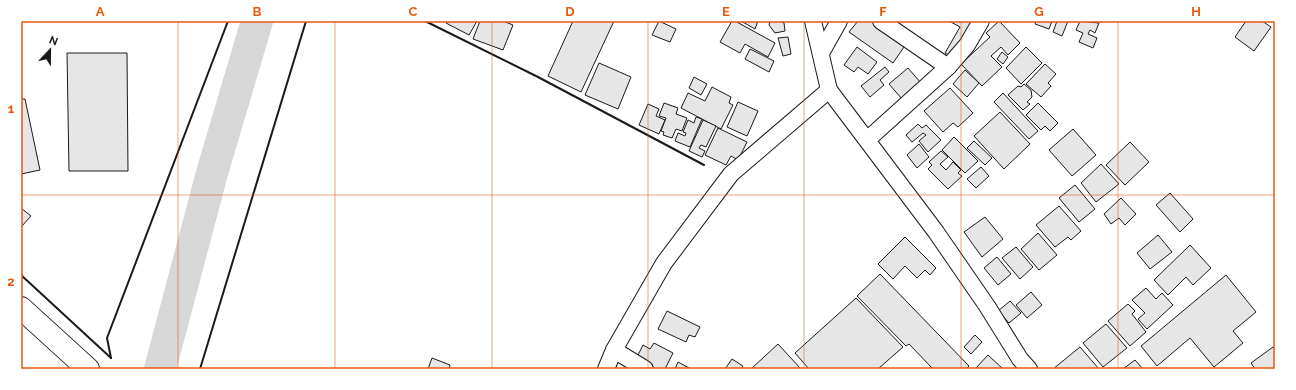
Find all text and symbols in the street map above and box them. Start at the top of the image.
text: A [96,4,105,19]
text: B [253,4,262,19]
text: C [409,4,418,19]
text: D [565,4,575,19]
text: E [722,4,730,19]
text: F [879,4,887,19]
text: G [1034,4,1044,19]
text: H [1191,4,1201,19]
north arrow [30,30,70,70]
text: N [47,34,60,49]
text: 1 [8,101,15,116]
text: 2 [7,274,15,289]

